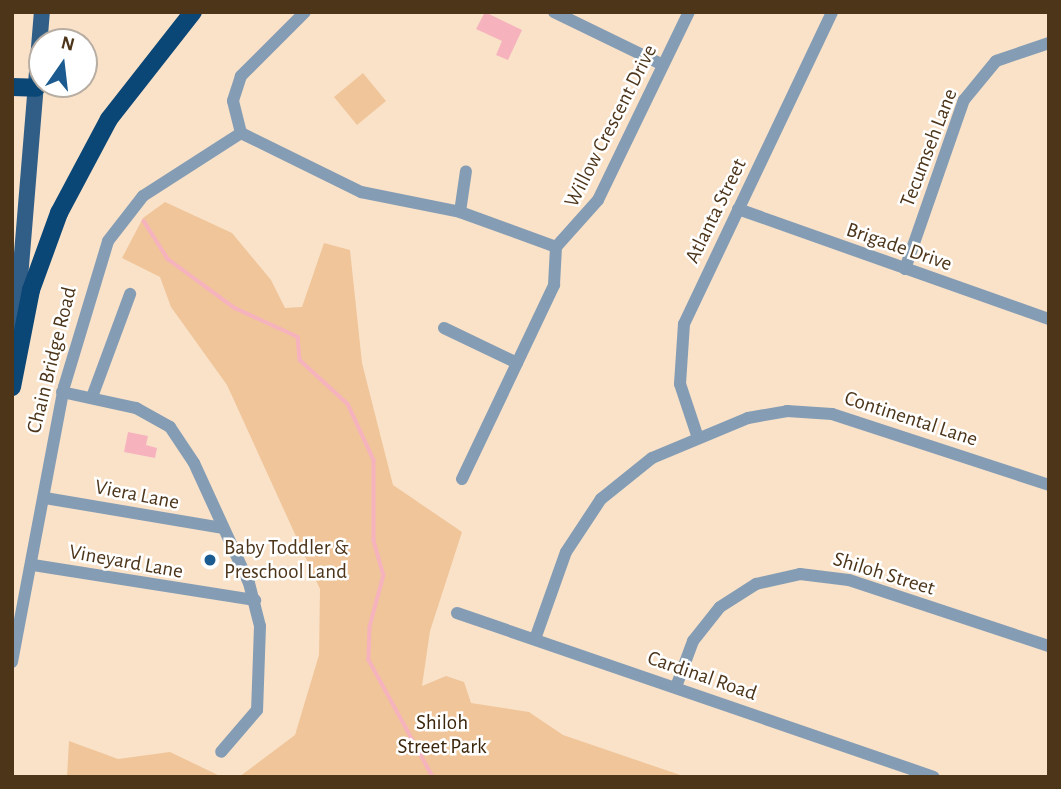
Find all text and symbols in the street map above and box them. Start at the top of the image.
north arrow [28,28,98,98]
text: N [59,33,76,55]
street label: Willow Crescent Drive [559,41,663,211]
street label: Tecumseh Lane [895,85,963,211]
street label: Atlanta Street [680,155,752,267]
street label: Brigade Drive [843,217,955,277]
street label: Chain Bridge Road [22,284,82,436]
street label: Continental Lane [841,386,981,452]
street label: Viera Lane [93,475,181,515]
place label: Baby Toddler & Preschool Land [224,535,349,585]
street label: Vineyard Lane [67,540,185,584]
street label: Shiloh Street [830,547,938,601]
marker: Baby Toddler & Preschool Land [202,552,218,568]
street label: Cardinal Road [644,646,760,706]
park label: Shiloh Street Park [397,710,487,760]

